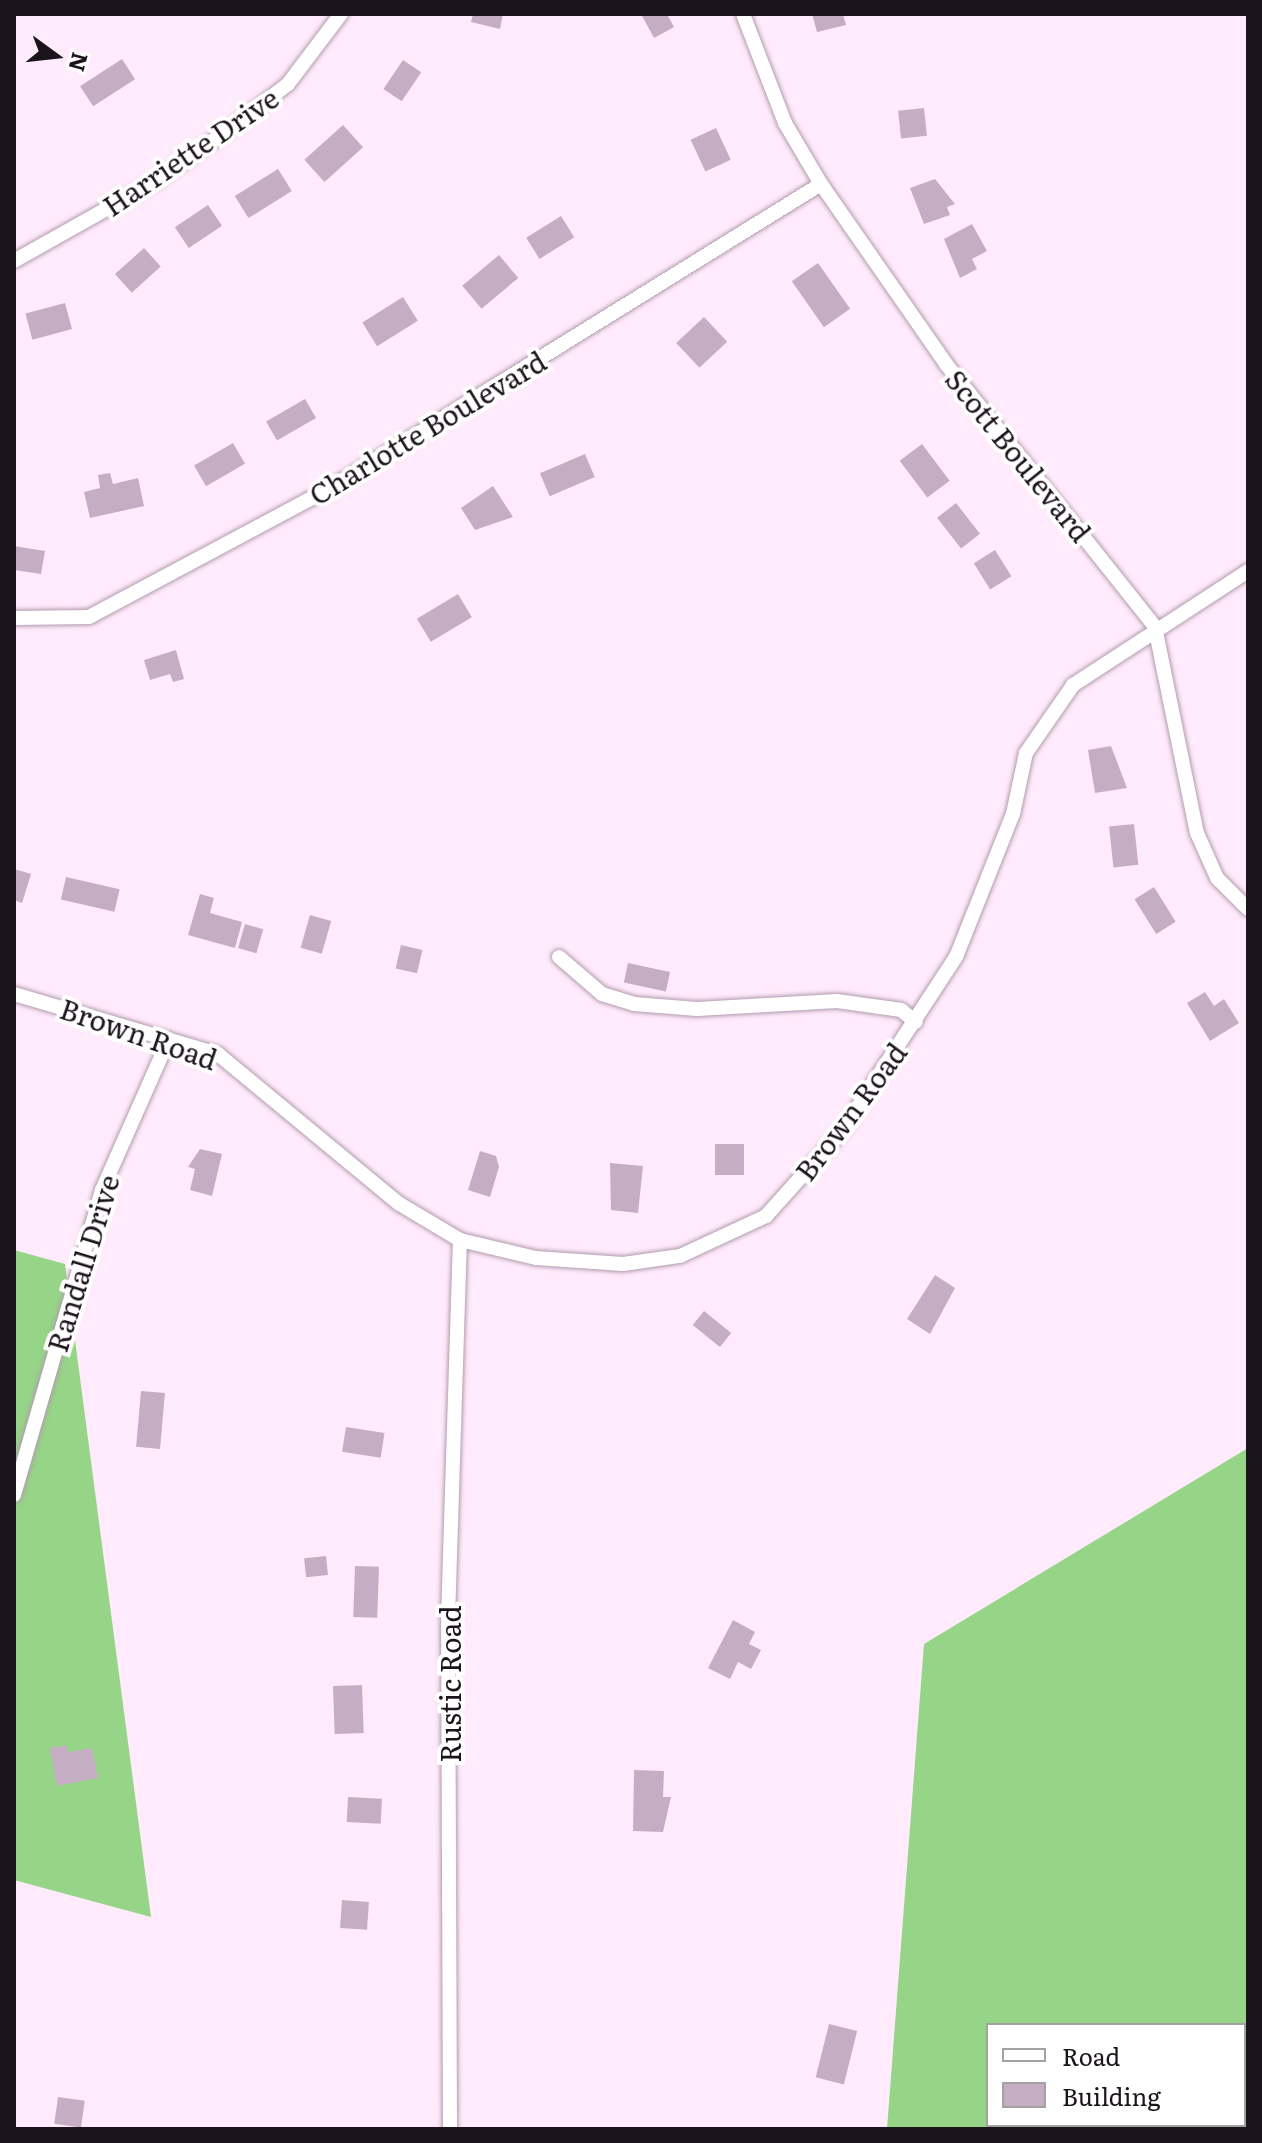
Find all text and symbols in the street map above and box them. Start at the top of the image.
north arrow [16,16,96,96]
text: N [61,49,98,76]
street label: Harriette Drive [96,80,284,222]
street label: Charlotte Boulevard [303,343,551,511]
street label: Scott Boulevard [939,362,1099,548]
street label: Brown Road [56,990,222,1076]
street label: Brown Road [787,1036,913,1186]
street label: Randall Drive [39,1170,125,1356]
street label: Rustic Road [432,1605,466,1763]
legend [986,2023,1246,2127]
text: Road [1062,2038,1120,2073]
text: Building [1062,2078,1161,2113]

